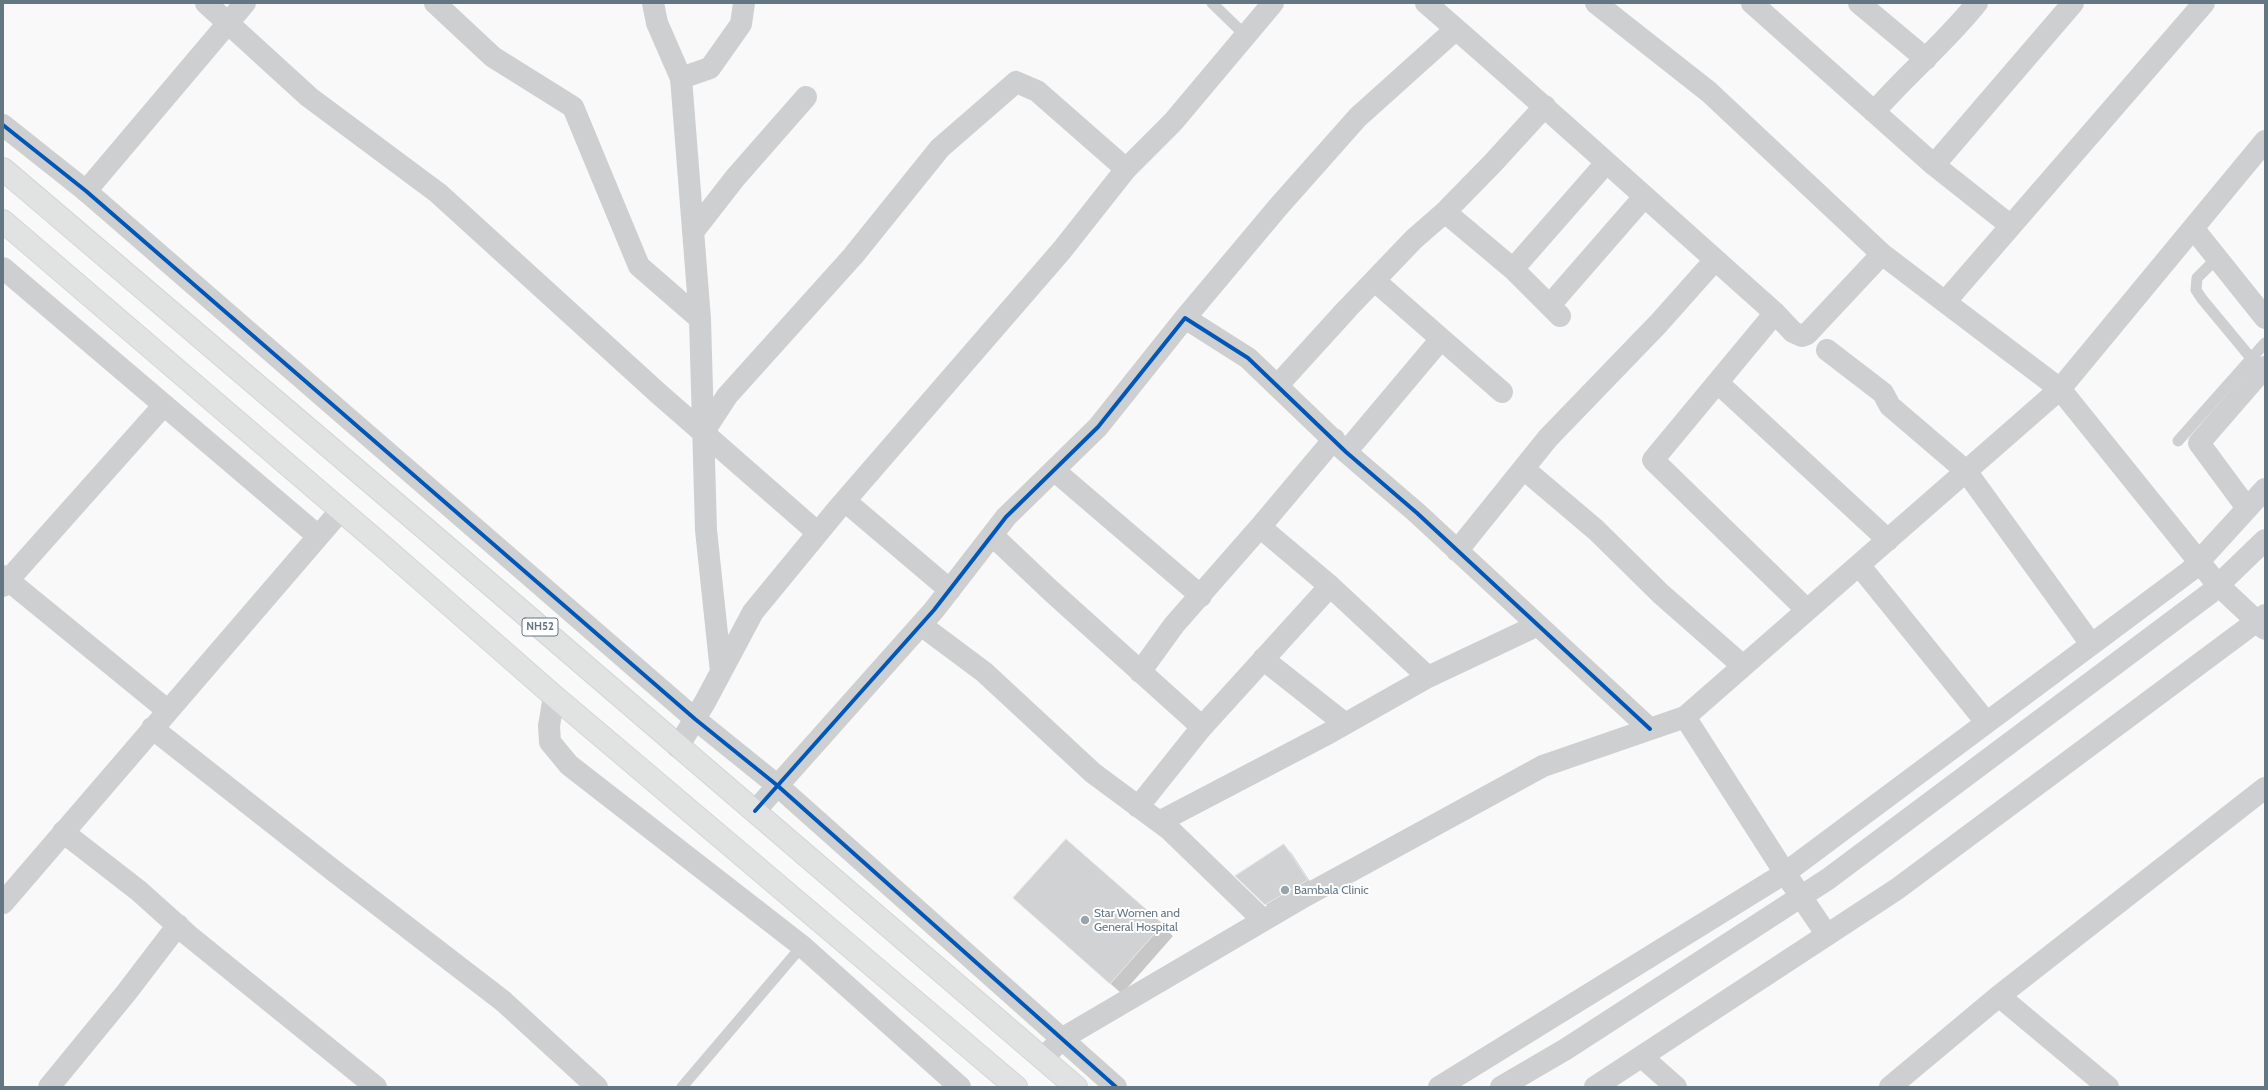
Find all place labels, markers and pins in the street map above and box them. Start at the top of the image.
place label: Bambala Clinic [1294,883,1369,897]
marker: Bambala Clinic [1279,884,1291,896]
place label: Star Women and General Hospital [1094,906,1180,934]
marker: Star Women and General Hospital [1079,914,1091,926]

